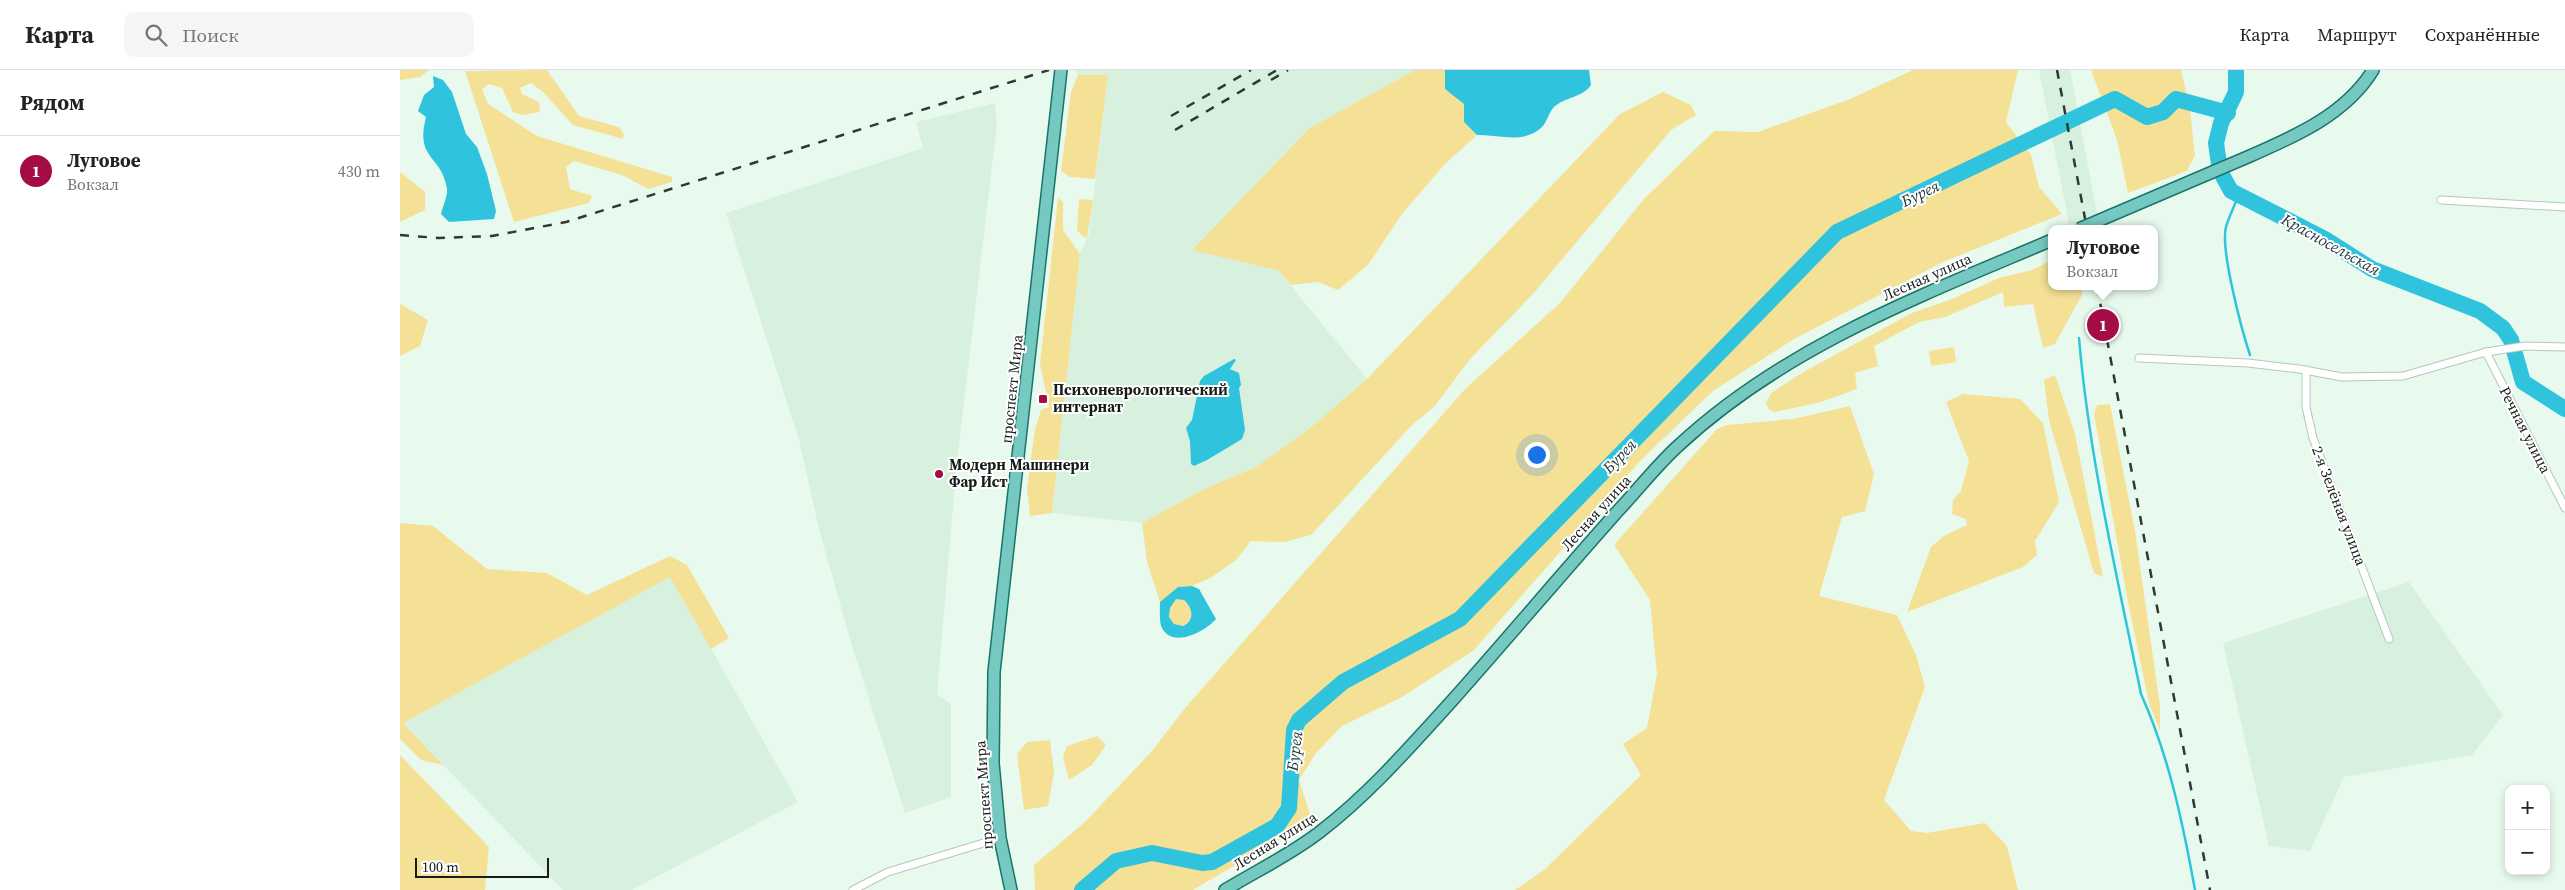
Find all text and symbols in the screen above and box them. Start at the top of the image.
search box [124,12,474,57]
text: Карта [25,18,94,51]
icon: search [142,21,170,49]
text: Поиск [182,22,239,48]
text: Карта [2240,22,2289,47]
text: Маршрут [2317,22,2397,47]
text: Сохранённые [2425,22,2540,47]
text: Рядом [20,88,85,117]
text: Луговое [67,147,141,173]
text: 1 [32,160,40,182]
text: 430 m [338,160,380,182]
text: Вокзал [67,173,119,195]
water label: Бурея [1896,174,1943,212]
water label: Красносельская [2277,207,2384,280]
popup [2048,225,2158,290]
text: Луговое [2066,234,2140,260]
street label: Лесная улица [1879,247,1975,306]
text: Вокзал [2066,260,2118,282]
pin: 1 [2087,306,2119,344]
street label: проспект Мира [995,333,1028,444]
place label: Психоневрологический интернат [1053,379,1228,417]
street label: Речная улица [2494,383,2557,477]
marker: Психоневрологический интернат [1037,393,1049,405]
water label: Бурея [1596,434,1641,479]
your location [1524,442,1550,468]
street label: 2-я Зелёная улица [2307,443,2372,569]
place label: Модерн Машинери Фар Ист [949,454,1089,492]
marker: Модерн Машинери Фар Ист [933,468,945,480]
street label: Лесная улица [1556,470,1636,555]
water label: Бурея [1281,730,1307,773]
street label: проспект Мира [969,739,998,850]
map controls [2505,785,2550,875]
button: + [2505,785,2550,830]
street label: Лесная улица [1229,806,1321,875]
button: − [2505,830,2550,875]
scale bar [415,855,549,878]
text: 100 m [422,857,459,877]

